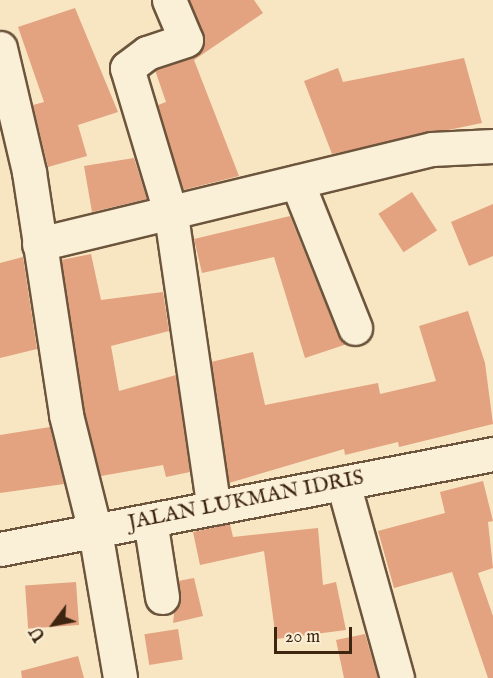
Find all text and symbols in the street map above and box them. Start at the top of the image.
street label: JALAN LUKMAN IDRIS [126,466,366,536]
north arrow [24,594,84,654]
scale bar [277,615,355,653]
text: U [27,623,51,645]
text: 20 m [285,626,320,649]

